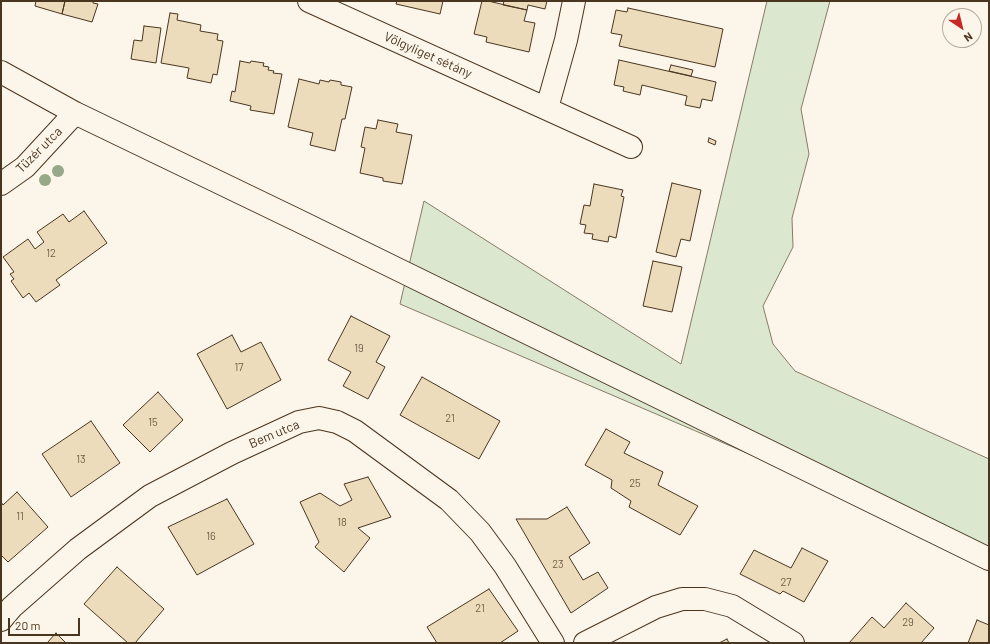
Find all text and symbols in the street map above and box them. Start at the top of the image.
north arrow [942,8,982,48]
street label: Völgyliget sétány [382,29,474,81]
text: N [962,30,975,45]
street label: Tüzér utca [13,124,65,176]
house number: 12 [46,246,56,260]
house number: 19 [354,341,364,355]
house number: 17 [234,360,244,374]
house number: 21 [445,411,455,425]
house number: 15 [148,415,158,429]
street label: Bem utca [246,416,302,452]
house number: 13 [76,452,86,466]
house number: 25 [629,476,641,490]
house number: 11 [16,509,24,523]
house number: 18 [337,515,347,529]
house number: 16 [206,529,216,543]
house number: 23 [552,557,564,571]
house number: 27 [780,575,792,589]
house number: 21 [475,601,485,615]
scale bar [10,610,82,636]
house number: 29 [902,615,914,629]
text: 20 m [15,618,41,632]

